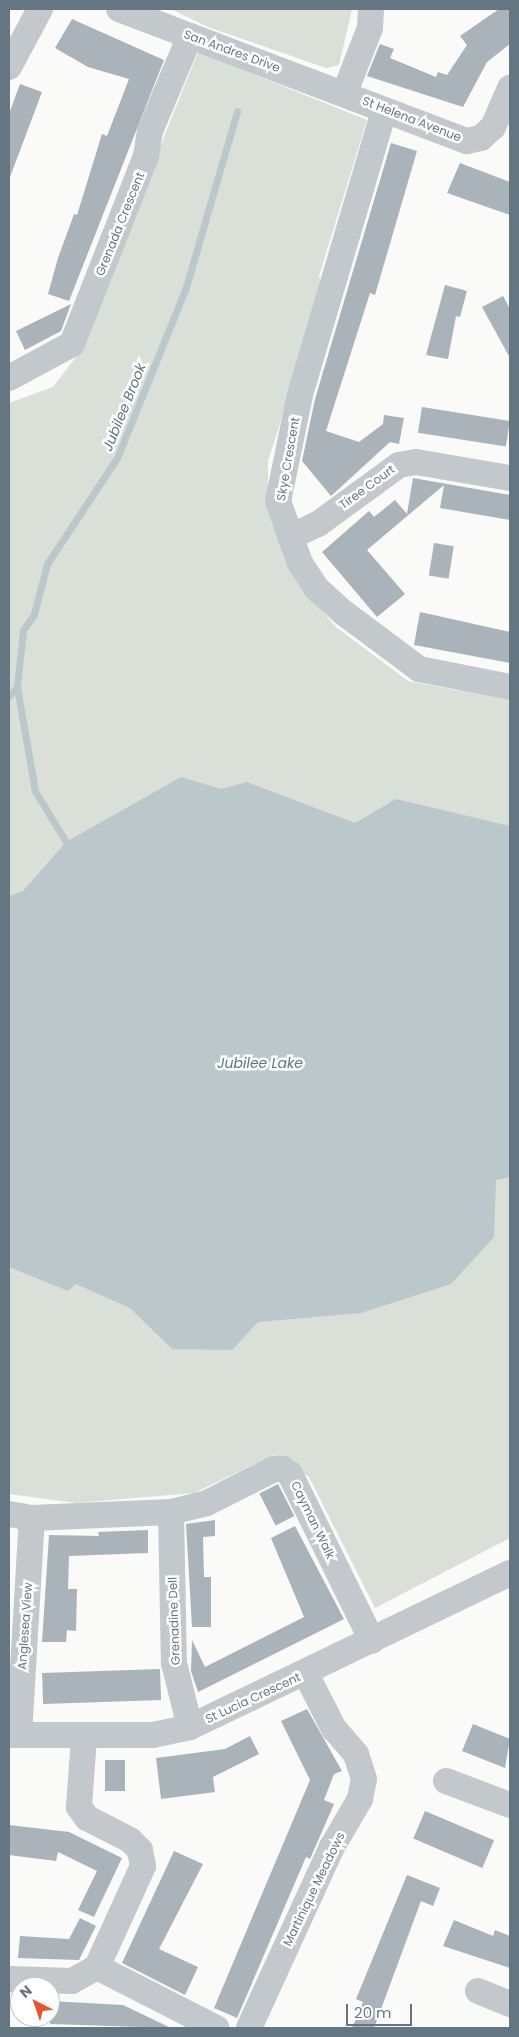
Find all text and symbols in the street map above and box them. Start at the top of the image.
street label: San Andres Drive [182,27,282,75]
street label: St Helena Avenue [360,93,464,145]
street label: Grenada Crescent [93,170,147,278]
water label: Jubilee Brook [99,361,149,453]
street label: Skye Crescent [274,416,302,502]
street label: Tiree Court [336,462,398,512]
water label: Jubilee Lake [217,1055,303,1071]
street label: Cayman Walk [288,1479,338,1561]
street label: Grenadine Dell [165,1577,183,1665]
street label: Anglesea View [15,1582,35,1670]
street label: St Lucia Crescent [203,1670,303,1726]
street label: Martinique Meadows [280,1830,348,1948]
north arrow [10,1977,60,2027]
text: N [15,1980,36,2002]
scale bar [349,1994,415,2026]
text: 20 m [354,2002,392,2023]

